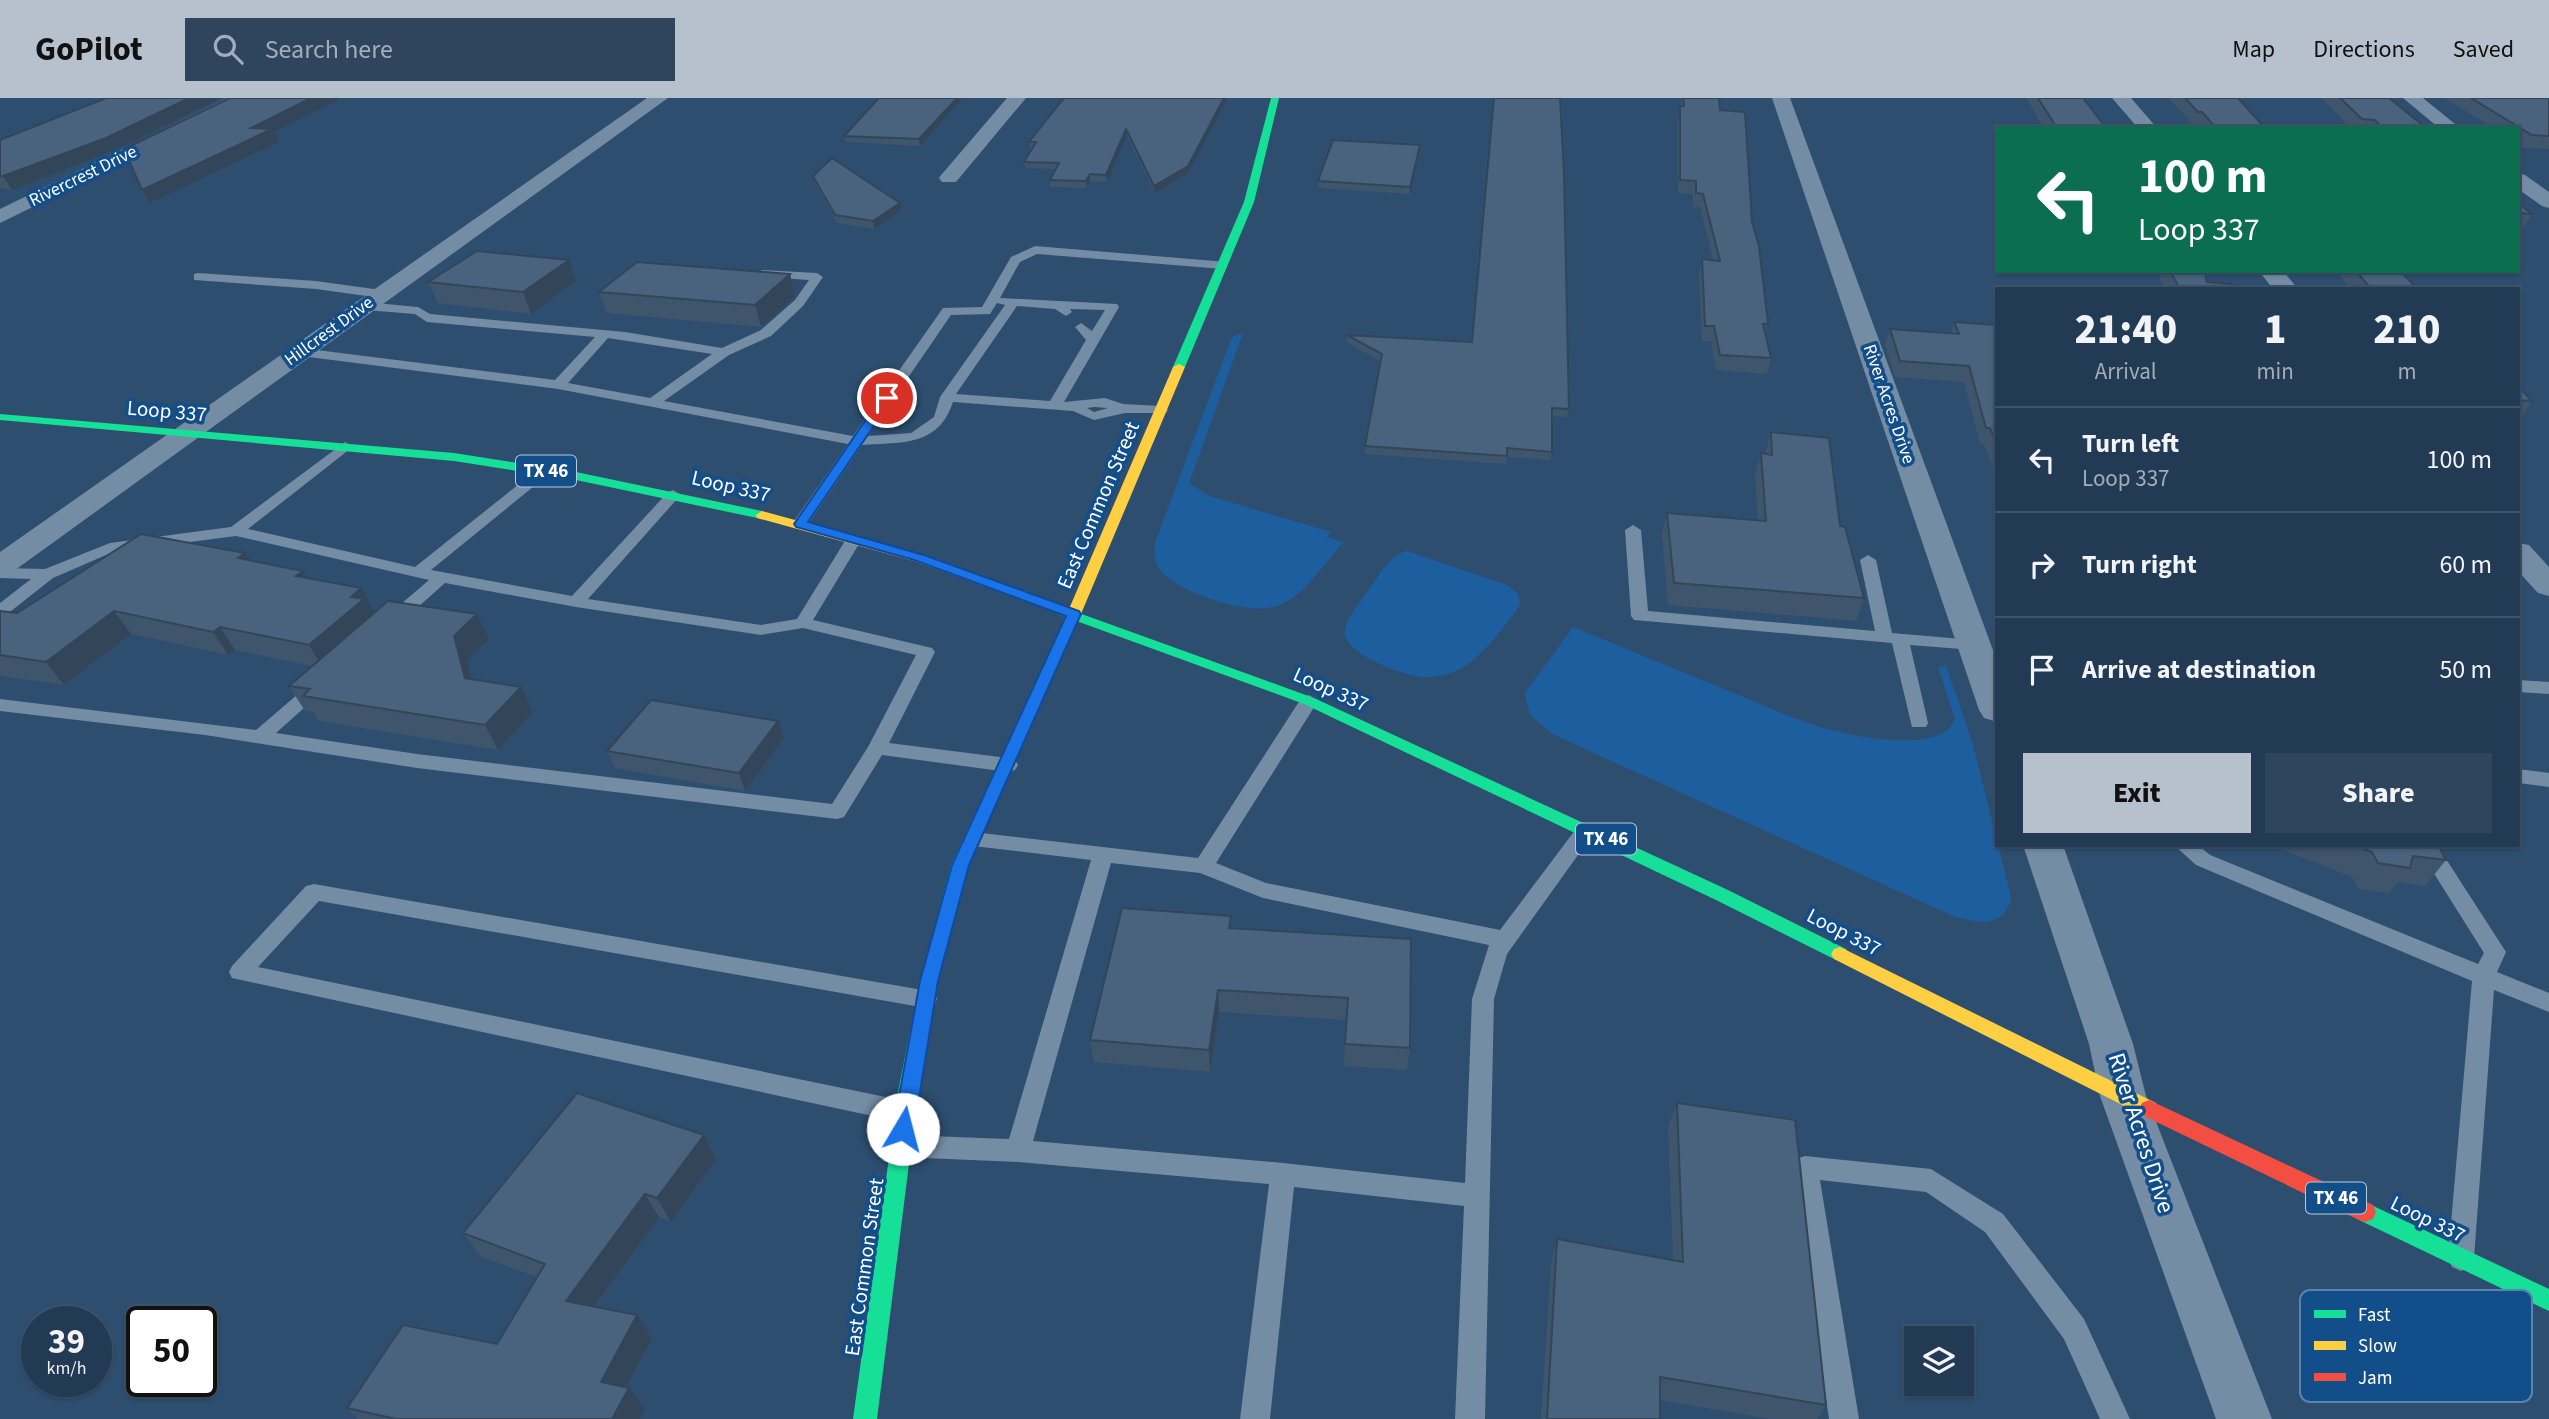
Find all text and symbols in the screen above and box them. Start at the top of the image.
search box [185,18,675,81]
text: GoPilot [35,26,143,73]
icon: search [209,30,247,68]
text: Search here [265,31,393,68]
text: Map [2232,32,2275,67]
text: Directions [2313,32,2415,67]
text: Saved [2453,32,2514,67]
street label: Rivercrest Drive [25,139,141,213]
text: 100 m [2138,142,2267,212]
icon: left [2023,154,2114,245]
text: Loop 337 [2138,207,2260,253]
street label: Hillcrest Drive [279,290,379,372]
text: 21:40 [2074,300,2177,360]
text: 1 [2264,300,2286,360]
text: 210 [2373,300,2441,360]
street label: River Acres Drive [1857,341,1921,467]
text: Arrival [2095,355,2157,388]
text: min [2257,355,2294,388]
text: m [2397,355,2416,388]
pin [857,368,917,428]
icon: arrive [868,379,906,417]
street label: Loop 337 [126,393,208,429]
street label: East Common Street [1049,417,1147,593]
text: Turn left [2082,425,2179,462]
icon: left [2023,441,2061,479]
text: 100 m [2426,441,2492,478]
road number: TX 46 [516,456,576,486]
street label: Loop 337 [689,462,773,510]
text: Loop 337 [2082,462,2170,495]
icon: right [2023,546,2061,584]
text: Turn right [2082,546,2197,583]
text: 60 m [2439,546,2492,583]
icon: arrive [2023,651,2061,689]
text: Arrive at destination [2082,651,2316,688]
text: 50 m [2439,651,2492,688]
street label: Loop 337 [1288,659,1374,719]
button: Exit [2023,753,2251,833]
button: Share [2265,753,2492,833]
road number: TX 46 [1576,824,1636,854]
street label: Loop 337 [1802,901,1886,963]
street label: River Acres Drive [2099,1048,2183,1218]
position arrow [866,1092,940,1166]
street label: East Common Street [837,1176,891,1358]
road number: TX 46 [2306,1182,2366,1214]
street label: Loop 337 [2386,1188,2470,1250]
legend [2300,1290,2532,1402]
text: Fast [2358,1302,2391,1329]
speed limit sign: 50 [126,1306,217,1397]
text: 39 [48,1317,85,1367]
map controls [1904,1326,1974,1396]
button: layers [1904,1326,1974,1396]
text: Slow [2358,1333,2397,1360]
text: km/h [47,1356,86,1381]
text: Jam [2358,1365,2392,1392]

